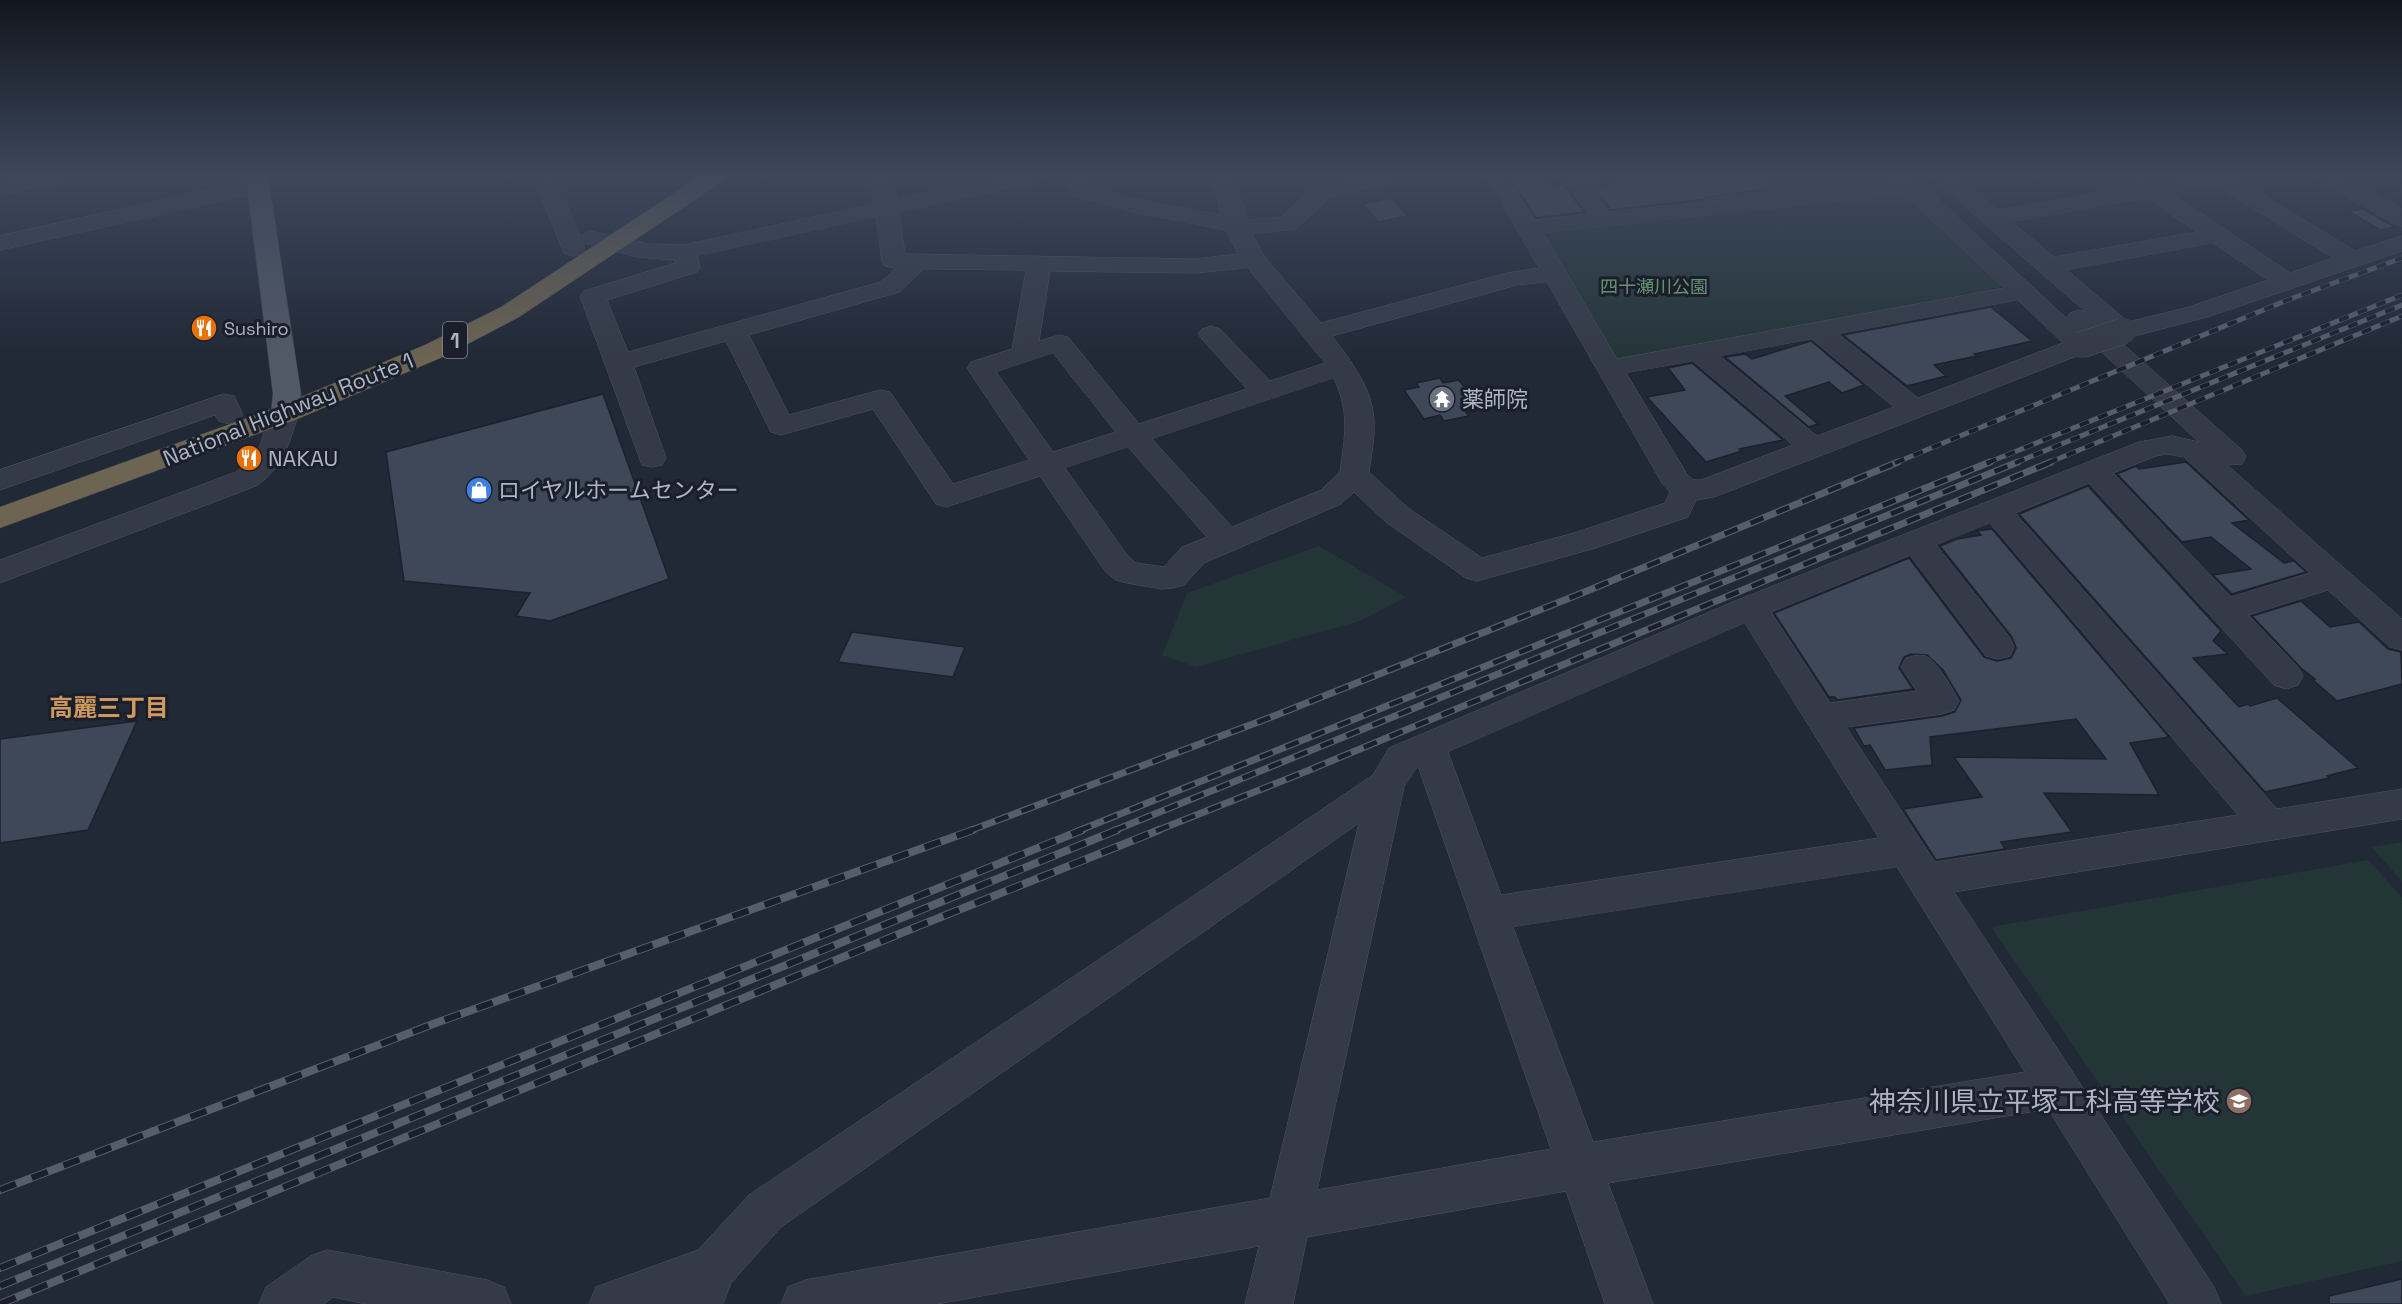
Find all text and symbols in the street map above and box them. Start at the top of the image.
park label: 四十瀬川公園 [1600,275,1708,298]
restaurant icon: Sushiro [189,313,219,343]
place label: Sushiro [224,317,289,340]
road number: 1 [443,322,467,358]
street label: National Highway Route 1 [159,346,417,472]
temple icon: 薬師院 [1427,384,1457,414]
place label: 薬師院 [1462,385,1528,413]
restaurant icon: NAKAU [234,443,264,473]
place label: NAKAU [268,444,338,472]
shop icon: ロイヤルホームセンター [464,475,494,505]
place label: ロイヤルホームセンター [498,476,739,504]
district label: 高麗三丁目 [49,692,169,723]
place label: 神奈川県立平塚工科高等学校 [1869,1084,2220,1119]
school or university icon: 神奈川県立平塚工科高等学校 [2224,1086,2254,1116]

